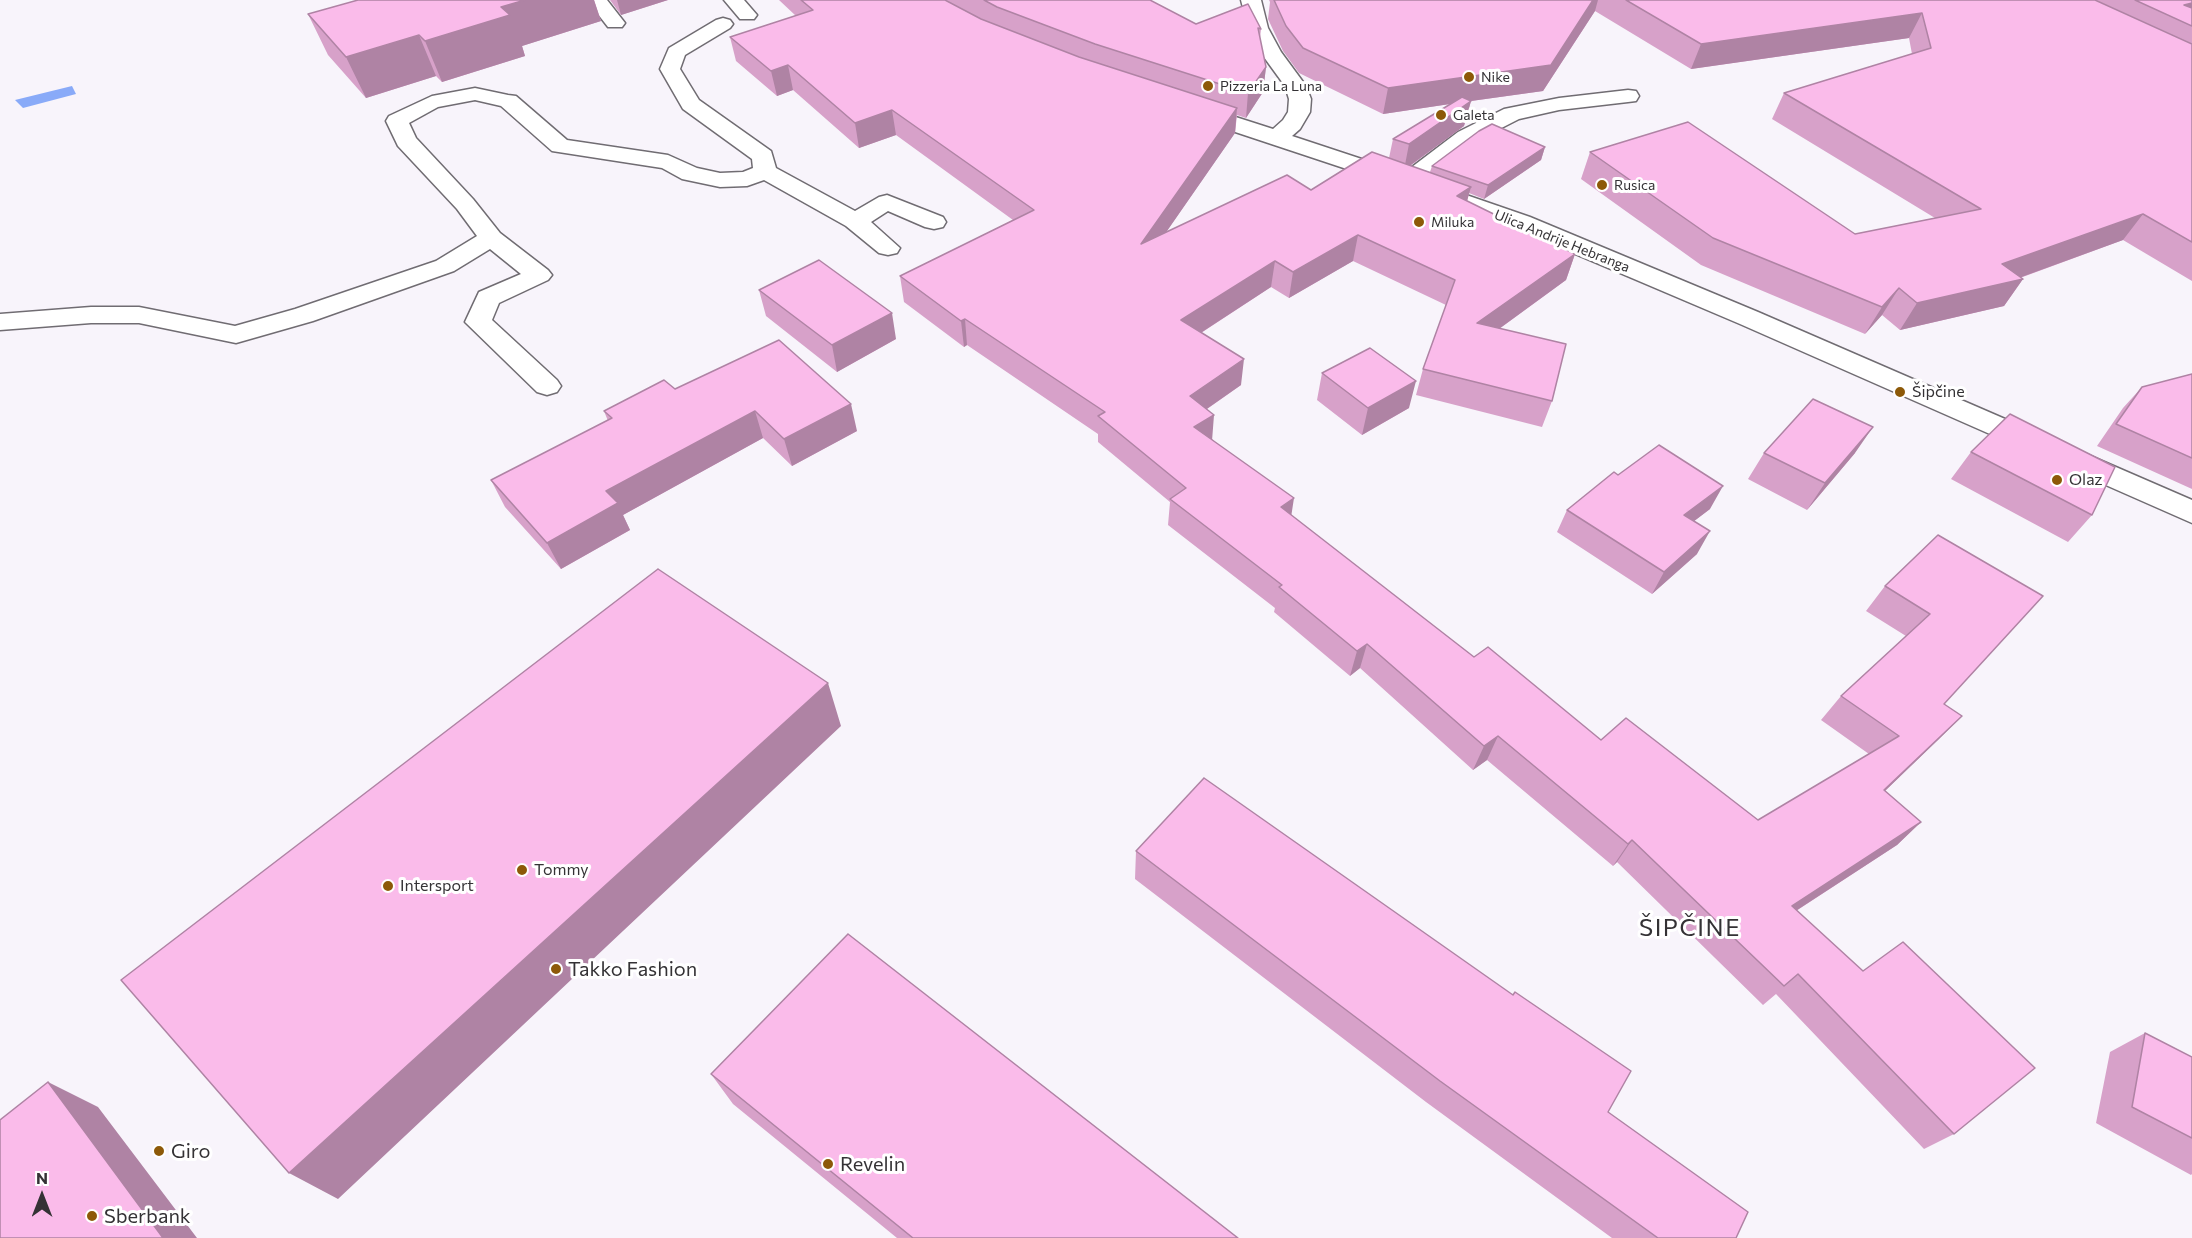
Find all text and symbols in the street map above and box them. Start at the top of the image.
place label: Nike [1481,69,1510,85]
marker: Nike [1462,70,1476,84]
place label: Pizzeria La Luna [1220,78,1322,94]
marker: Pizzeria La Luna [1201,79,1215,93]
place label: Galeta [1453,107,1494,123]
marker: Galeta [1434,108,1448,122]
place label: Rusica [1614,177,1655,193]
marker: Rusica [1595,178,1609,192]
street label: Ulica Andrije Hebranga [1492,206,1632,276]
place label: Miluka [1431,214,1474,230]
marker: Miluka [1412,215,1426,229]
place label: Šipčine [1912,382,1965,402]
marker: Šipčine [1893,385,1907,399]
place label: Olaz [2069,470,2102,490]
marker: Olaz [2050,473,2064,487]
place label: Tommy [534,860,589,880]
marker: Tommy [515,863,529,877]
place label: Intersport [400,876,474,896]
marker: Intersport [381,879,395,893]
district label: ŠIPČINE [1639,914,1741,942]
place label: Takko Fashion [568,957,697,981]
marker: Takko Fashion [549,962,563,976]
place label: Giro [171,1139,210,1163]
marker: Giro [152,1144,166,1158]
place label: Revelin [840,1152,905,1176]
marker: Revelin [821,1157,835,1171]
north arrow [12,1166,72,1226]
text: N [36,1168,48,1187]
place label: Sberbank [104,1204,191,1228]
marker: Sberbank [85,1209,99,1223]

